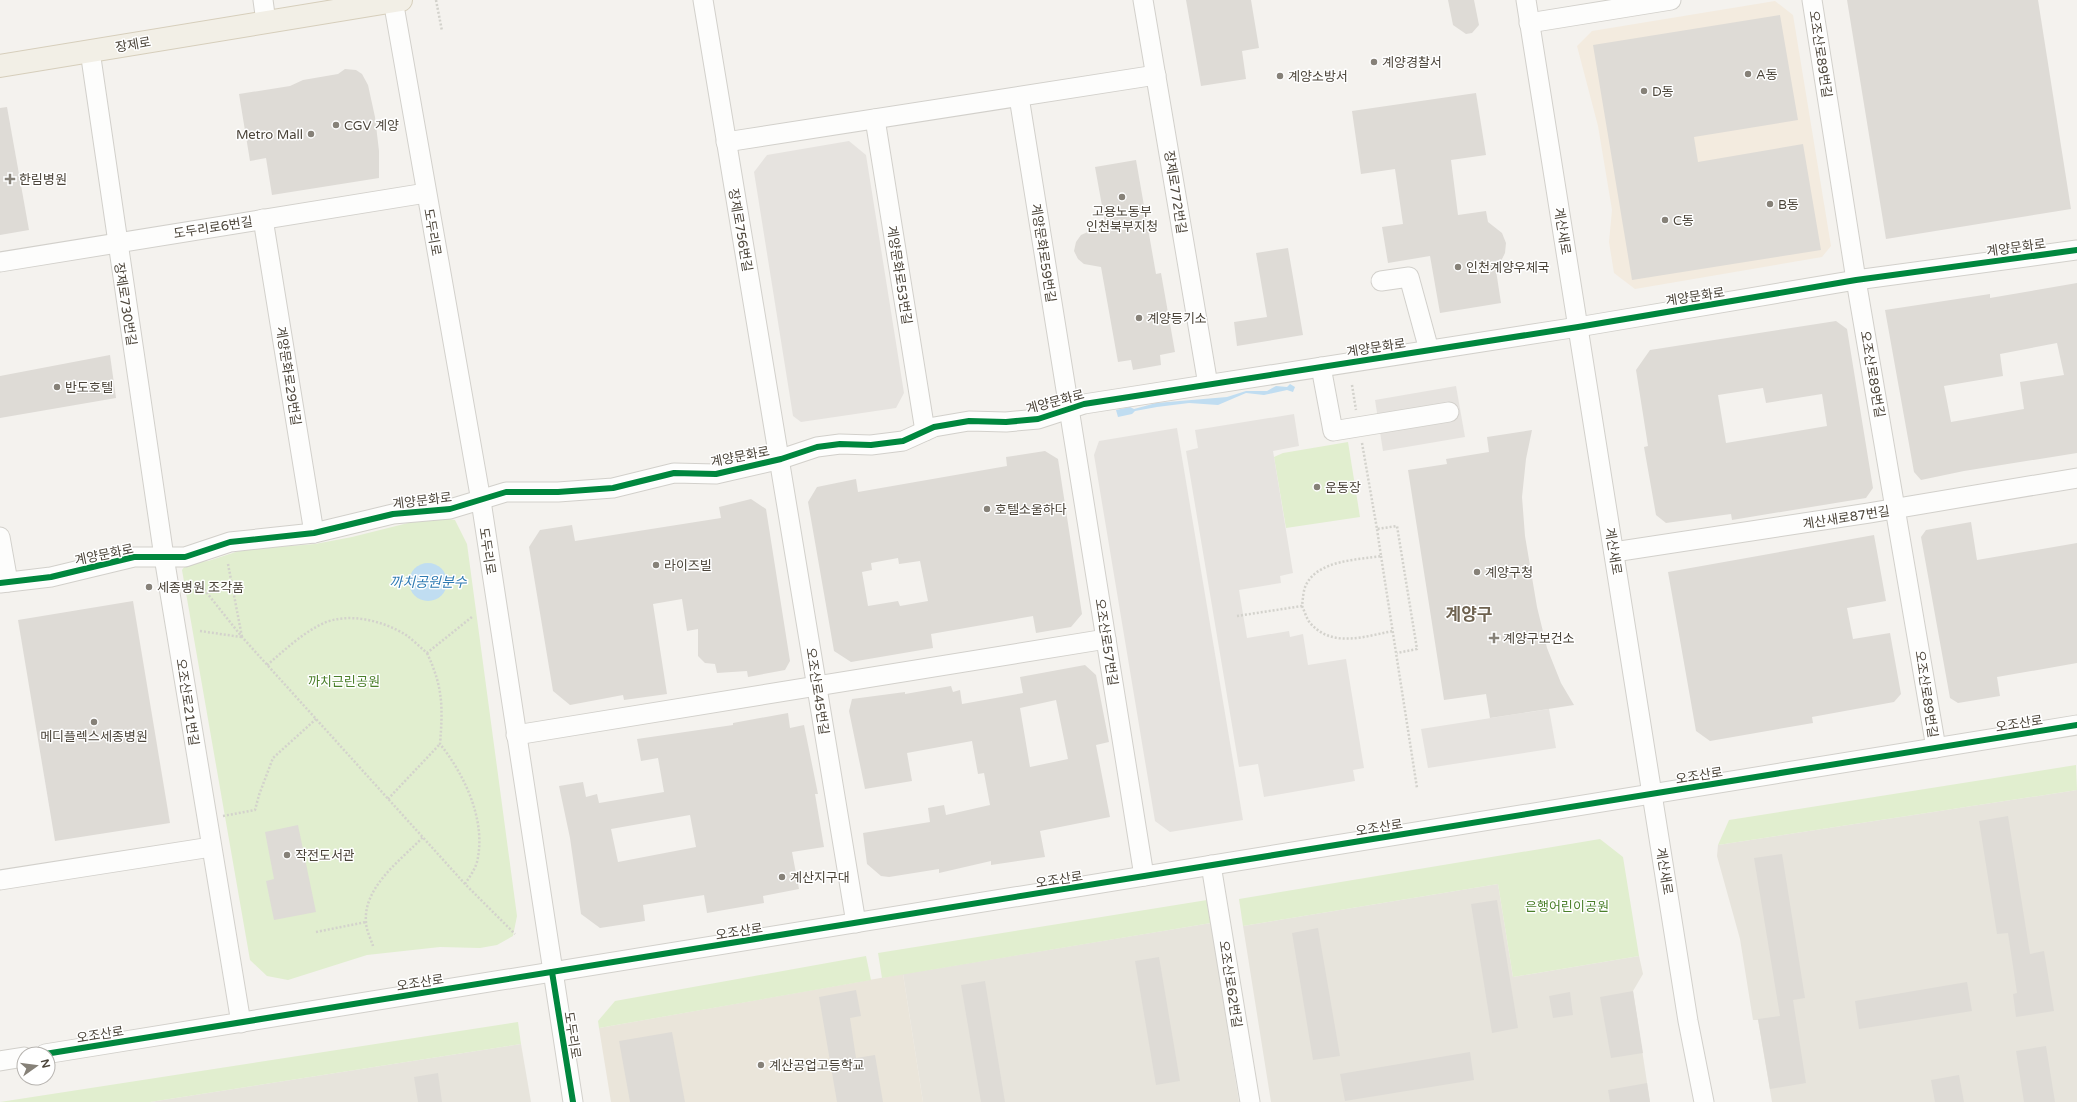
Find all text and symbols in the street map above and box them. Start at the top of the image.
street label: 오조산로89번길 [1805,9,1835,99]
street label: 장제로 [114,34,152,56]
place label: 계양경찰서 [1382,55,1442,71]
marker: 계양경찰서 [1369,57,1379,67]
place label: A동 [1756,67,1778,83]
place label: 계양소방서 [1288,69,1348,85]
marker: A동 [1743,69,1753,79]
marker: 계양소방서 [1275,71,1285,81]
place label: D동 [1652,84,1674,100]
marker: D동 [1639,86,1649,96]
place label: CGV 계양 [344,118,399,134]
marker: CGV 계양 [331,120,341,130]
place label: Metro Mall [236,127,303,143]
marker: Metro Mall [306,129,316,139]
street label: 장제로772번길 [1161,149,1190,235]
place label: 한림병원 [19,172,67,188]
marker: 한림병원 [4,173,16,185]
street label: 장제로756번길 [725,187,755,273]
marker: 고용노동부 인천북부지청 [1117,192,1127,202]
place label: B동 [1778,197,1799,213]
marker: B동 [1765,199,1775,209]
street label: 계양문화로59번길 [1027,202,1059,304]
place label: 고용노동부 인천북부지청 [1086,204,1158,235]
street label: 계산새로 [1550,206,1574,256]
street label: 도두리로 [420,207,444,257]
place label: C동 [1673,213,1694,229]
street label: 도두리로6번길 [172,214,254,242]
marker: C동 [1660,215,1670,225]
street label: 계양문화로53번길 [883,224,915,326]
street label: 계양문화로 [1985,236,2047,260]
place label: 인천계양우체국 [1466,260,1550,276]
street label: 장제로730번길 [111,261,140,347]
marker: 인천계양우체국 [1453,262,1463,272]
street label: 계양문화로 [1664,284,1726,310]
place label: 계양등기소 [1147,311,1207,327]
marker: 계양등기소 [1134,313,1144,323]
street label: 계양문화로29번길 [272,325,304,427]
street label: 오조산로89번길 [1856,329,1888,419]
street label: 계양문화로 [1345,335,1407,361]
place label: 반도호텔 [65,380,113,396]
marker: 반도호텔 [52,382,62,392]
street label: 계양문화로 [1024,386,1086,417]
street label: 계양문화로 [709,443,771,471]
place label: 운동장 [1325,480,1361,496]
marker: 운동장 [1312,482,1322,492]
street label: 계양문화로 [391,489,453,513]
place label: 호텔소울하다 [995,502,1067,518]
street label: 계산새로87번길 [1801,503,1891,533]
marker: 호텔소울하다 [982,504,992,514]
street label: 도두리로 [475,526,499,576]
street label: 계산새로 [1601,526,1625,576]
street label: 계양문화로 [73,541,135,569]
place label: 라이즈빌 [664,558,712,574]
marker: 라이즈빌 [651,560,661,570]
place label: 계양구청 [1485,565,1533,581]
marker: 계양구청 [1472,567,1482,577]
water label: 까치공원분수 [389,574,468,591]
place label: 세종병원 조각품 [157,580,244,596]
marker: 세종병원 조각품 [144,582,154,592]
street label: 오조산로57번길 [1091,597,1121,687]
district label: 계양구 [1446,604,1492,625]
place label: 계양구보건소 [1503,631,1575,647]
marker: 계양구보건소 [1488,632,1500,644]
street label: 오조산로45번길 [802,646,832,736]
street label: 오조산로89번길 [1911,649,1941,739]
street label: 오조산로21번길 [172,657,202,747]
park label: 까치근린공원 [308,674,380,690]
street label: 오조산로 [1994,712,2044,736]
marker: 메디플렉스세종병원 [89,717,99,727]
place label: 메디플렉스세종병원 [40,729,148,745]
street label: 오조산로 [1674,764,1724,788]
street label: 오조산로 [1354,816,1404,840]
street label: 계산새로 [1652,846,1676,896]
place label: 작전도서관 [295,848,355,864]
marker: 작전도서관 [282,850,292,860]
street label: 오조산로 [1034,868,1084,892]
place label: 계산지구대 [790,870,850,886]
marker: 계산지구대 [777,872,787,882]
park label: 은행어린이공원 [1525,899,1609,915]
street label: 오조산로 [714,920,764,944]
street label: 오조산로62번길 [1215,939,1245,1029]
street label: 오조산로 [395,971,445,995]
street label: 도두리로 [560,1010,584,1060]
street label: 오조산로 [75,1023,125,1047]
north arrow [16,1046,56,1086]
text: N [38,1058,53,1070]
place label: 계산공업고등학교 [769,1058,865,1074]
marker: 계산공업고등학교 [756,1060,766,1070]

